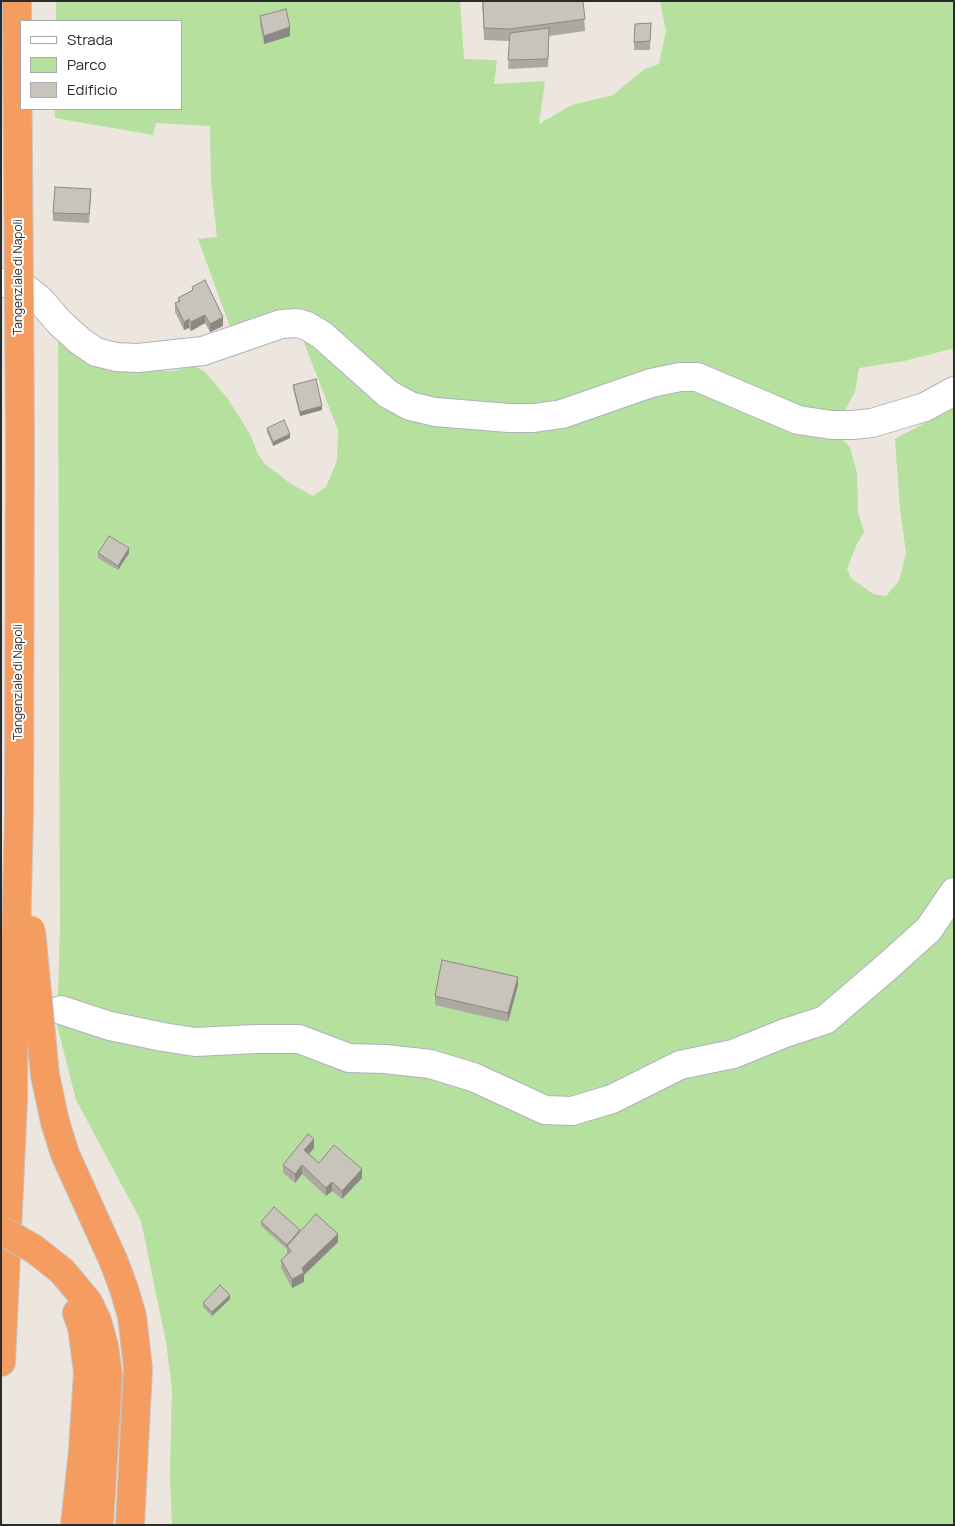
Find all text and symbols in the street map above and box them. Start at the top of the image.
legend [20,20,182,110]
text: Strada [67,29,113,50]
text: Parco [67,54,106,75]
text: Edificio [67,79,117,100]
street label: Tangenziale di Napoli [12,219,26,335]
street label: Tangenziale di Napoli [12,624,26,740]

